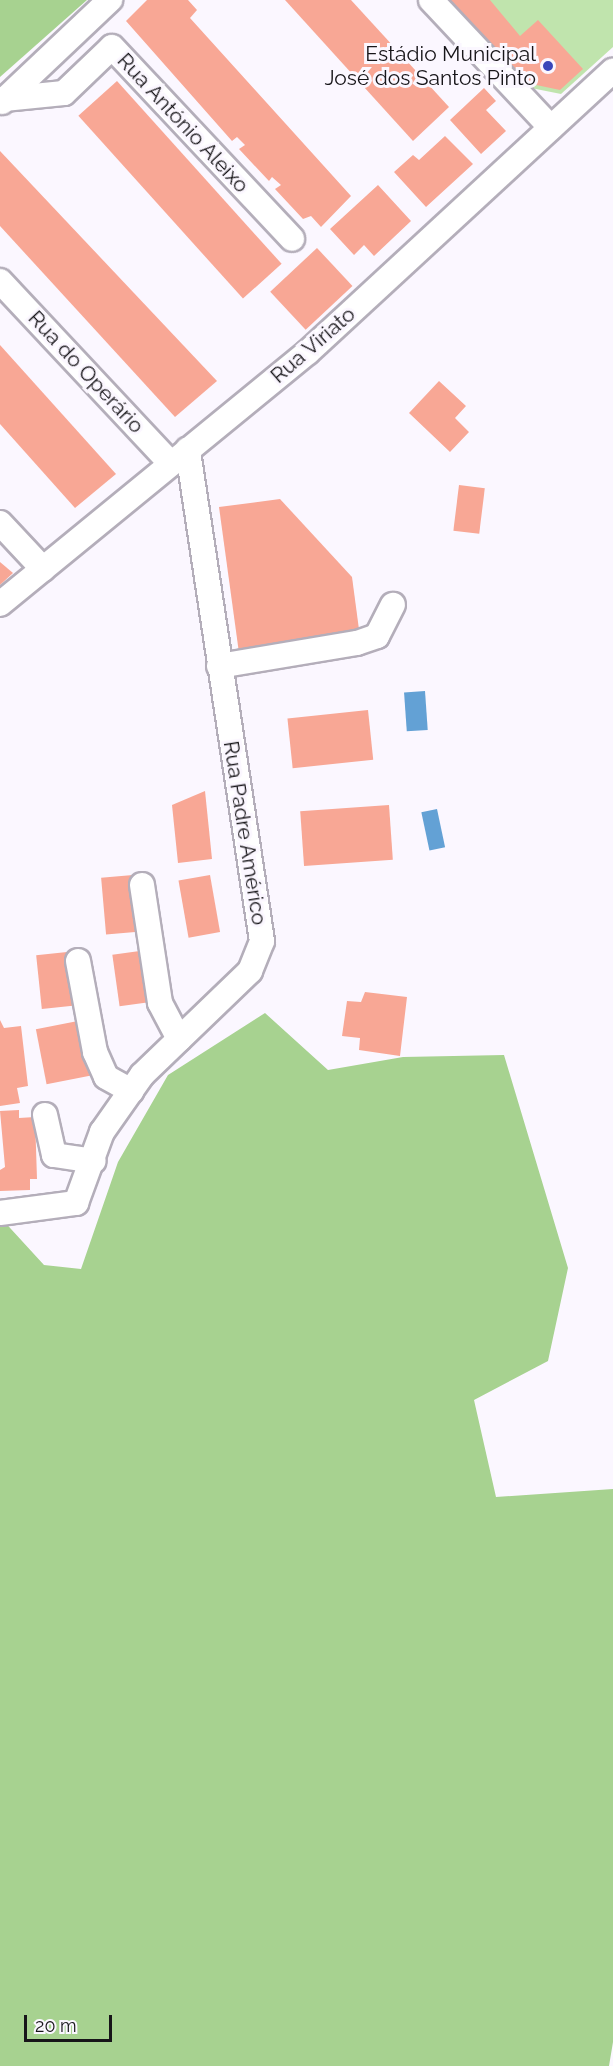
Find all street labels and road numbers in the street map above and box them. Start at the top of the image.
street label: Rua António Aleixo [112,48,254,198]
street label: Rua Viriato [265,301,361,389]
street label: Rua do Operário [23,306,149,438]
street label: Rua Padre Américo [218,739,272,927]

